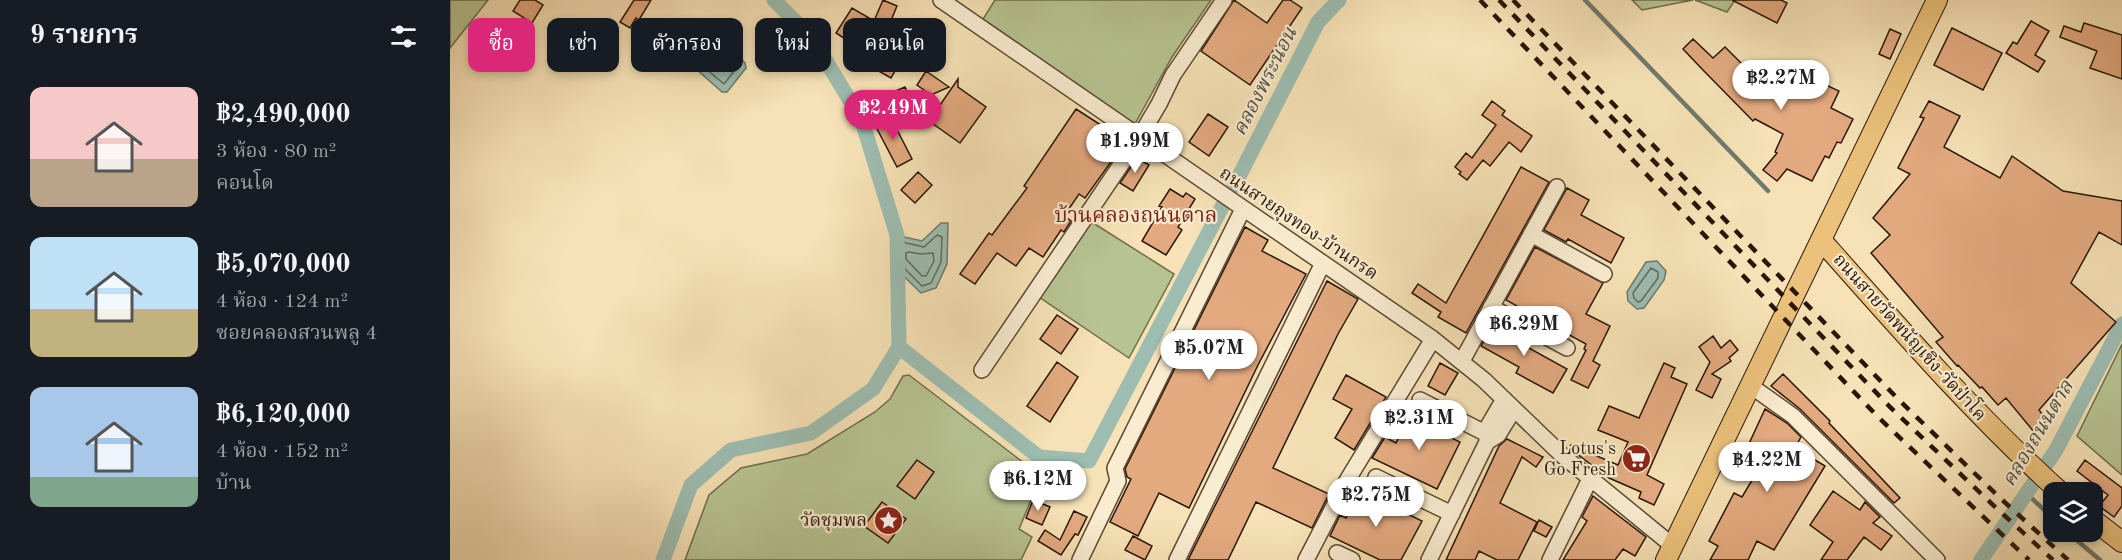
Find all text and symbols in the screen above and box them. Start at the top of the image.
chip: ซื้อ [468,18,535,72]
chip: เช่า [547,18,619,72]
chip: ตัวกรอง [631,18,743,72]
chip: ใหม่ [755,18,831,72]
chip: คอนโด [843,18,946,72]
icon: filters [387,20,420,53]
text: 9 รายการ [30,23,138,49]
water label: คลองพระนอน [1230,24,1302,139]
pin: ฿2.27M [1732,60,1830,111]
text: ฿2.27M [1746,69,1816,89]
pin: ฿2.49M [844,90,942,141]
text: ฿2.49M [858,99,928,119]
text: ฿2,490,000 [216,102,351,128]
icon: home [78,111,150,183]
pin: ฿1.99M [1086,123,1184,174]
text: ฿1.99M [1100,132,1170,152]
text: 3 ห้อง · 80 m² [216,142,336,162]
street label: ถนนสายถุงทอง-บ้านกรด [1215,163,1382,285]
text: คอนโด [216,174,274,194]
district label: บ้านคลองถนนตาล [1055,204,1217,227]
street label: ถนนสายวัดพนัญเชิง-วัดป่าโค [1830,247,1993,425]
text: ฿5,070,000 [216,252,351,278]
icon: home [78,261,150,333]
text: 4 ห้อง · 124 m² [216,292,348,312]
pin: ฿6.29M [1475,306,1573,357]
text: ฿6.29M [1489,315,1559,335]
text: ซอยคลองสวนพลู 4 [216,324,377,344]
pin: ฿5.07M [1160,330,1258,381]
text: ฿5.07M [1174,339,1244,359]
water label: คลองถนนตาล [1999,377,2079,490]
pin: ฿2.31M [1370,400,1468,451]
text: ฿6,120,000 [216,402,351,428]
text: ฿2.31M [1384,409,1454,429]
icon: home [78,411,150,483]
place label: Lotus's Go Fresh [1544,440,1616,479]
text: 4 ห้อง · 152 m² [216,442,348,462]
supermarket icon: Lotus's Go Fresh [1621,442,1653,474]
pin: ฿4.22M [1718,442,1816,493]
text: ฿4.22M [1732,451,1802,471]
pin: ฿6.12M [989,461,1087,512]
text: ฿6.12M [1003,470,1073,490]
text: บ้าน [216,474,252,494]
pin: ฿2.75M [1327,477,1425,528]
map controls [2043,482,2103,542]
button: layers [2043,482,2103,542]
text: ฿2.75M [1341,486,1411,506]
place icon: วัดชุมพล [872,504,904,536]
place label: วัดชุมพล [800,511,867,532]

